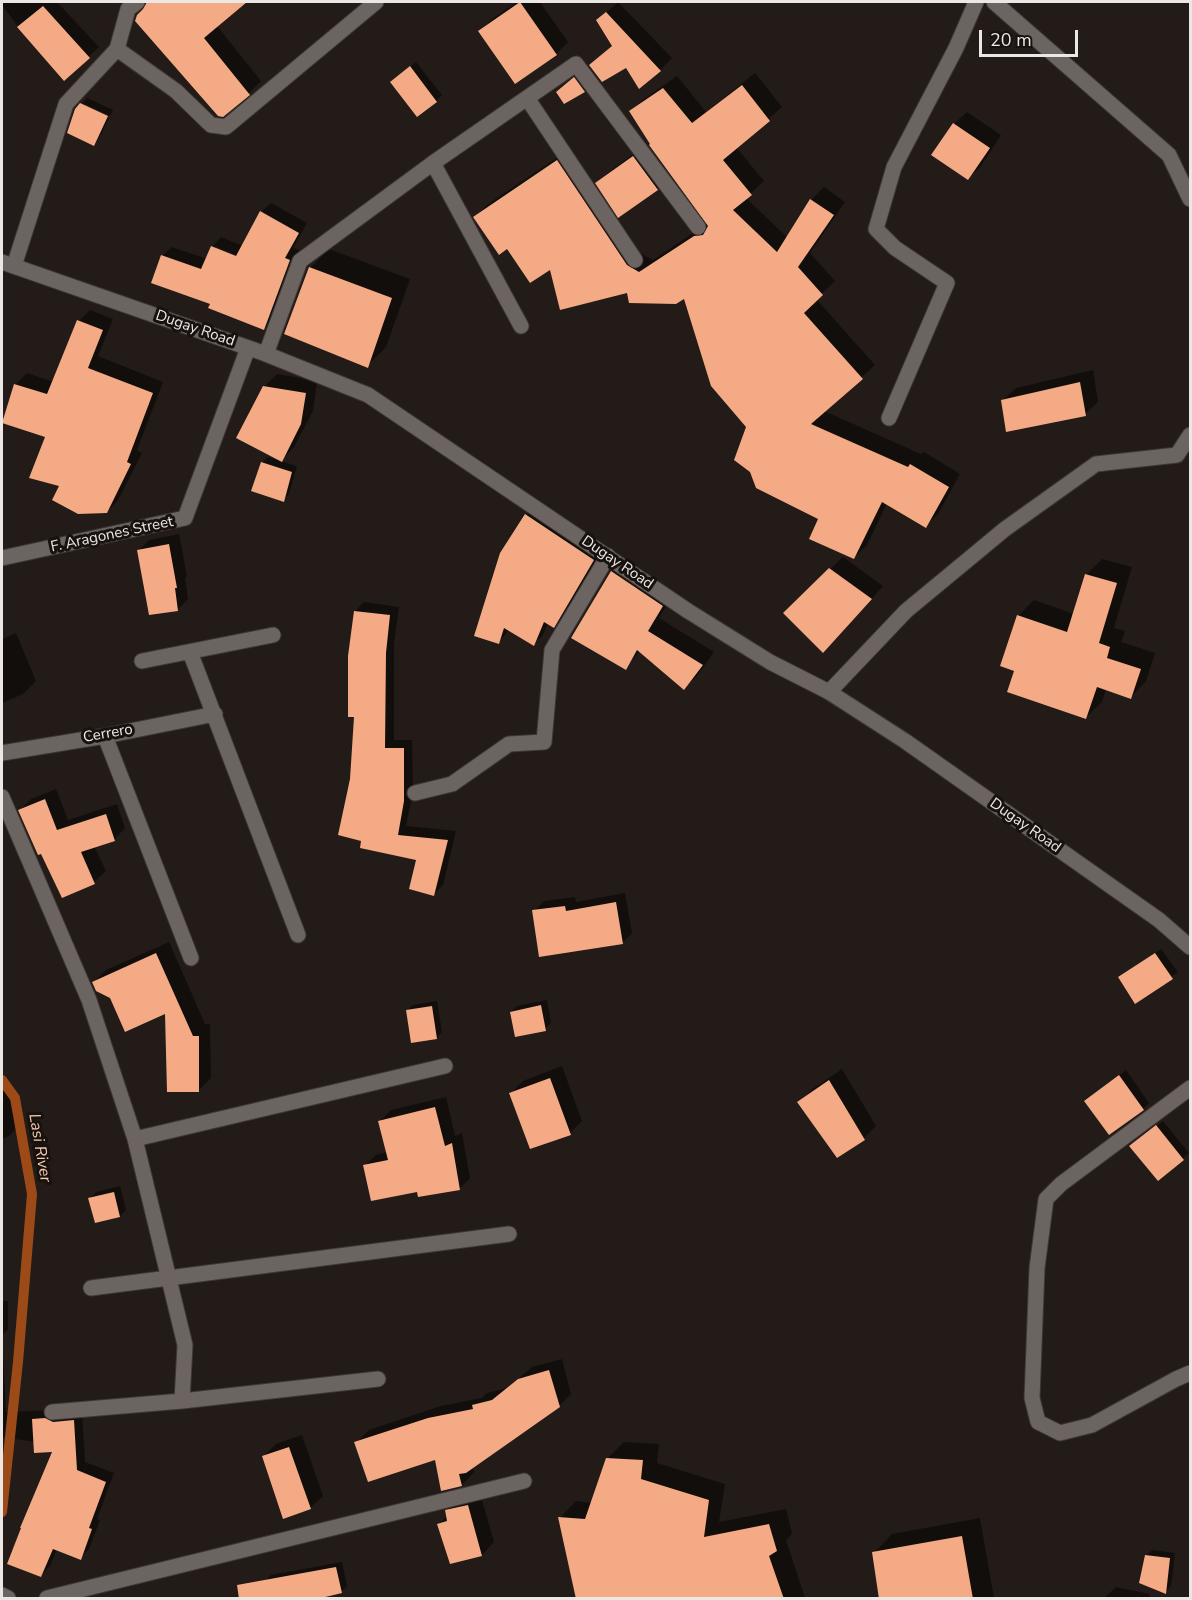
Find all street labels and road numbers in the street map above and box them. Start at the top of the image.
street label: Dugay Road [153,307,237,351]
street label: F. Aragones Street [49,513,175,557]
street label: Dugay Road [578,532,656,594]
street label: Cerrero [82,721,134,747]
street label: Dugay Road [986,795,1064,857]

